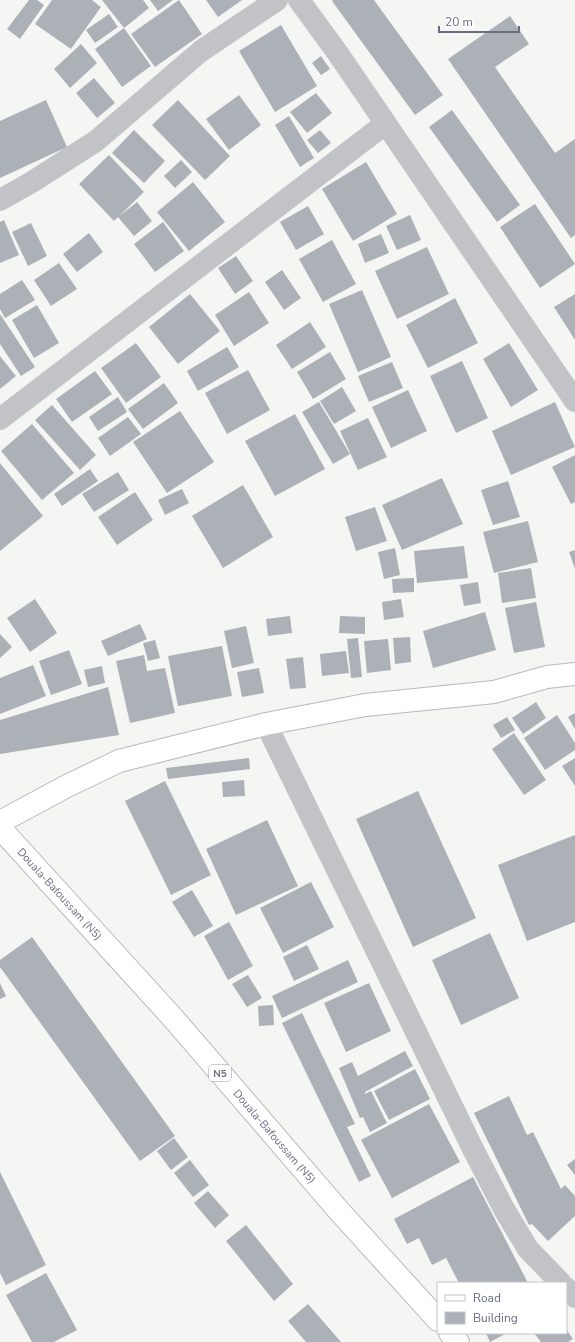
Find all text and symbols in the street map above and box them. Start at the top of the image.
scale bar [439,8,519,34]
text: 20 m [445,14,473,30]
street label: Douala-Bafoussam (N5) [14,845,105,943]
road number: N5 [209,1065,231,1081]
street label: Douala-Bafoussam (N5) [230,1086,319,1187]
legend [437,1282,567,1334]
text: Road [473,1290,501,1306]
text: Building [473,1310,518,1326]

